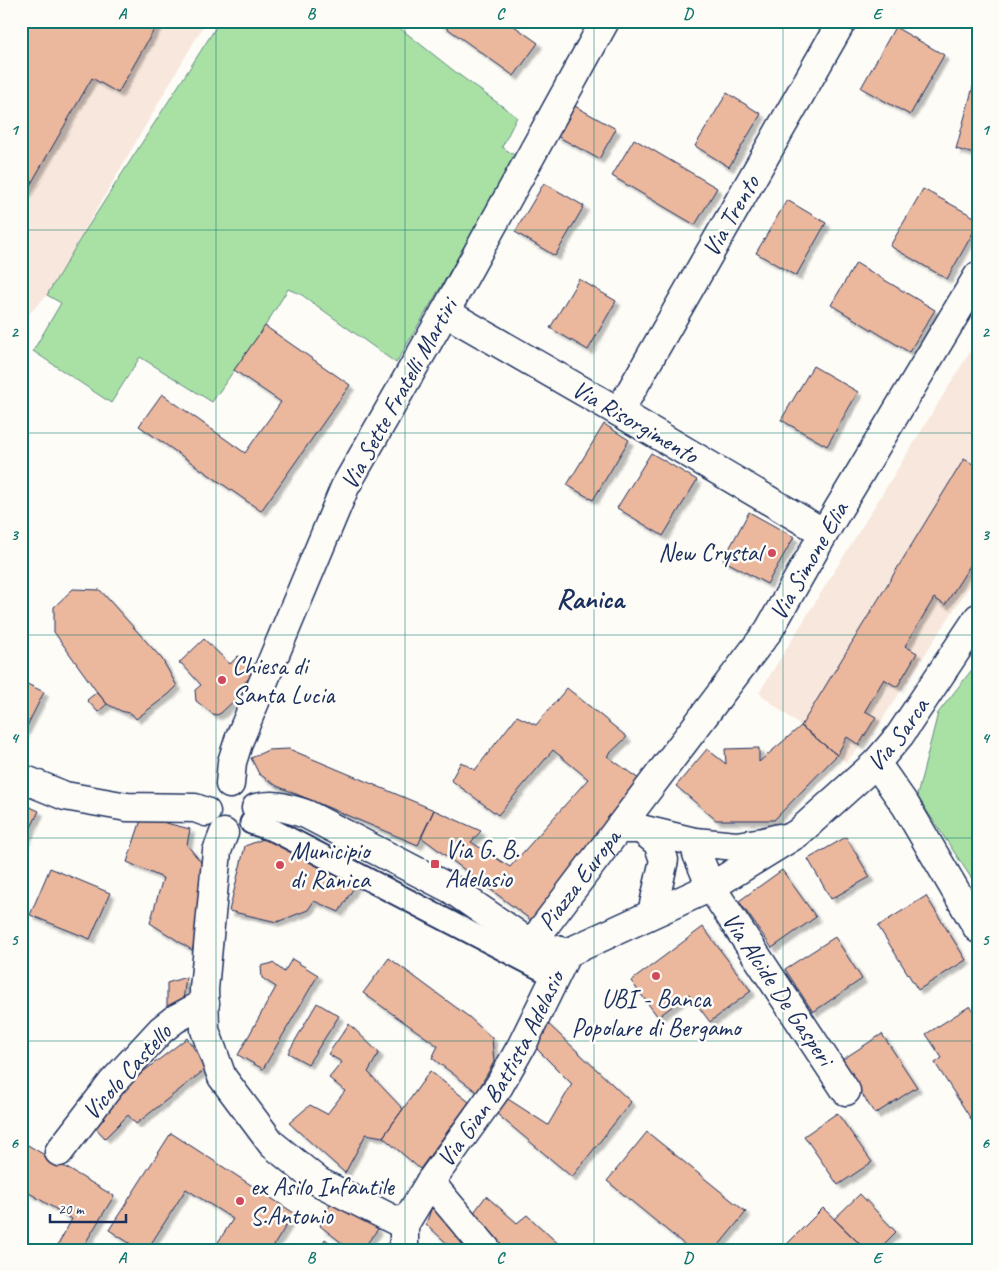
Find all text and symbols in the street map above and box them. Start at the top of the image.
text: A [118,4,128,24]
text: B [307,4,317,24]
text: C [496,4,506,24]
text: D [683,4,694,24]
text: E [873,4,884,24]
text: 1 [10,120,19,140]
text: 1 [981,120,990,140]
street label: Via Trento [695,169,768,262]
street label: Via Sette Fratelli Martiri [333,290,466,495]
text: 2 [10,322,19,342]
text: 2 [981,322,990,342]
street label: Via Risorgimento [566,373,705,472]
street label: Via Simone Elia [762,494,857,626]
text: 3 [10,525,19,545]
text: 3 [981,525,990,545]
place label: New Crystal [658,537,767,569]
marker: New Crystal [766,547,778,559]
district label: Ranica [556,581,626,616]
place label: Chiesa di Santa Lucia [232,650,336,711]
marker: Chiesa di Santa Lucia [216,674,228,686]
street label: Via Sarca [861,690,937,779]
text: 4 [10,728,19,748]
text: 4 [981,728,990,748]
street label: Piazza Europa [531,821,630,937]
place label: Via G. B. Adelasio [445,834,519,895]
place label: Municipio di Ranica [290,835,373,896]
marker: Via G. B. Adelasio [429,858,441,870]
marker: Municipio di Ranica [274,859,286,871]
street label: Via Alcide De Gasperi [715,906,843,1075]
text: 5 [11,930,20,950]
text: 5 [982,930,991,950]
street label: Via Gian Battista Adelasio [430,963,573,1173]
marker: UBI - Banca Popolare di Bergamo [650,970,662,982]
place label: UBI - Banca Popolare di Bergamo [572,983,744,1044]
street label: Vicolo Castello [75,1016,179,1127]
text: 6 [10,1133,19,1153]
text: 6 [981,1133,990,1153]
place label: ex Asilo Infantile S.Antonio [250,1171,395,1232]
scale bar [50,1191,126,1223]
marker: ex Asilo Infantile S.Antonio [234,1195,246,1207]
text: 20 m [58,1200,85,1219]
text: A [118,1248,128,1268]
text: B [307,1248,317,1268]
text: C [496,1248,506,1268]
text: D [683,1248,694,1268]
text: E [873,1248,884,1268]

